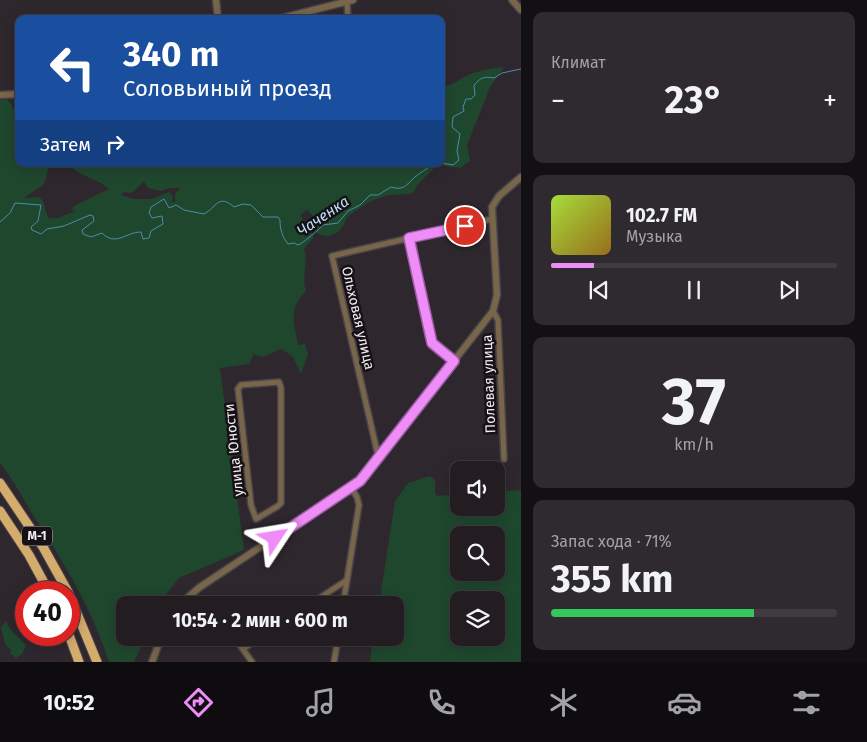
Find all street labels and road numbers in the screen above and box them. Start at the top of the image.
street label: Ольховая улица [338,265,378,371]
street label: Полевая улица [479,334,499,434]
street label: улица Юности [221,403,247,497]
road number: М-1 [22,526,52,546]

